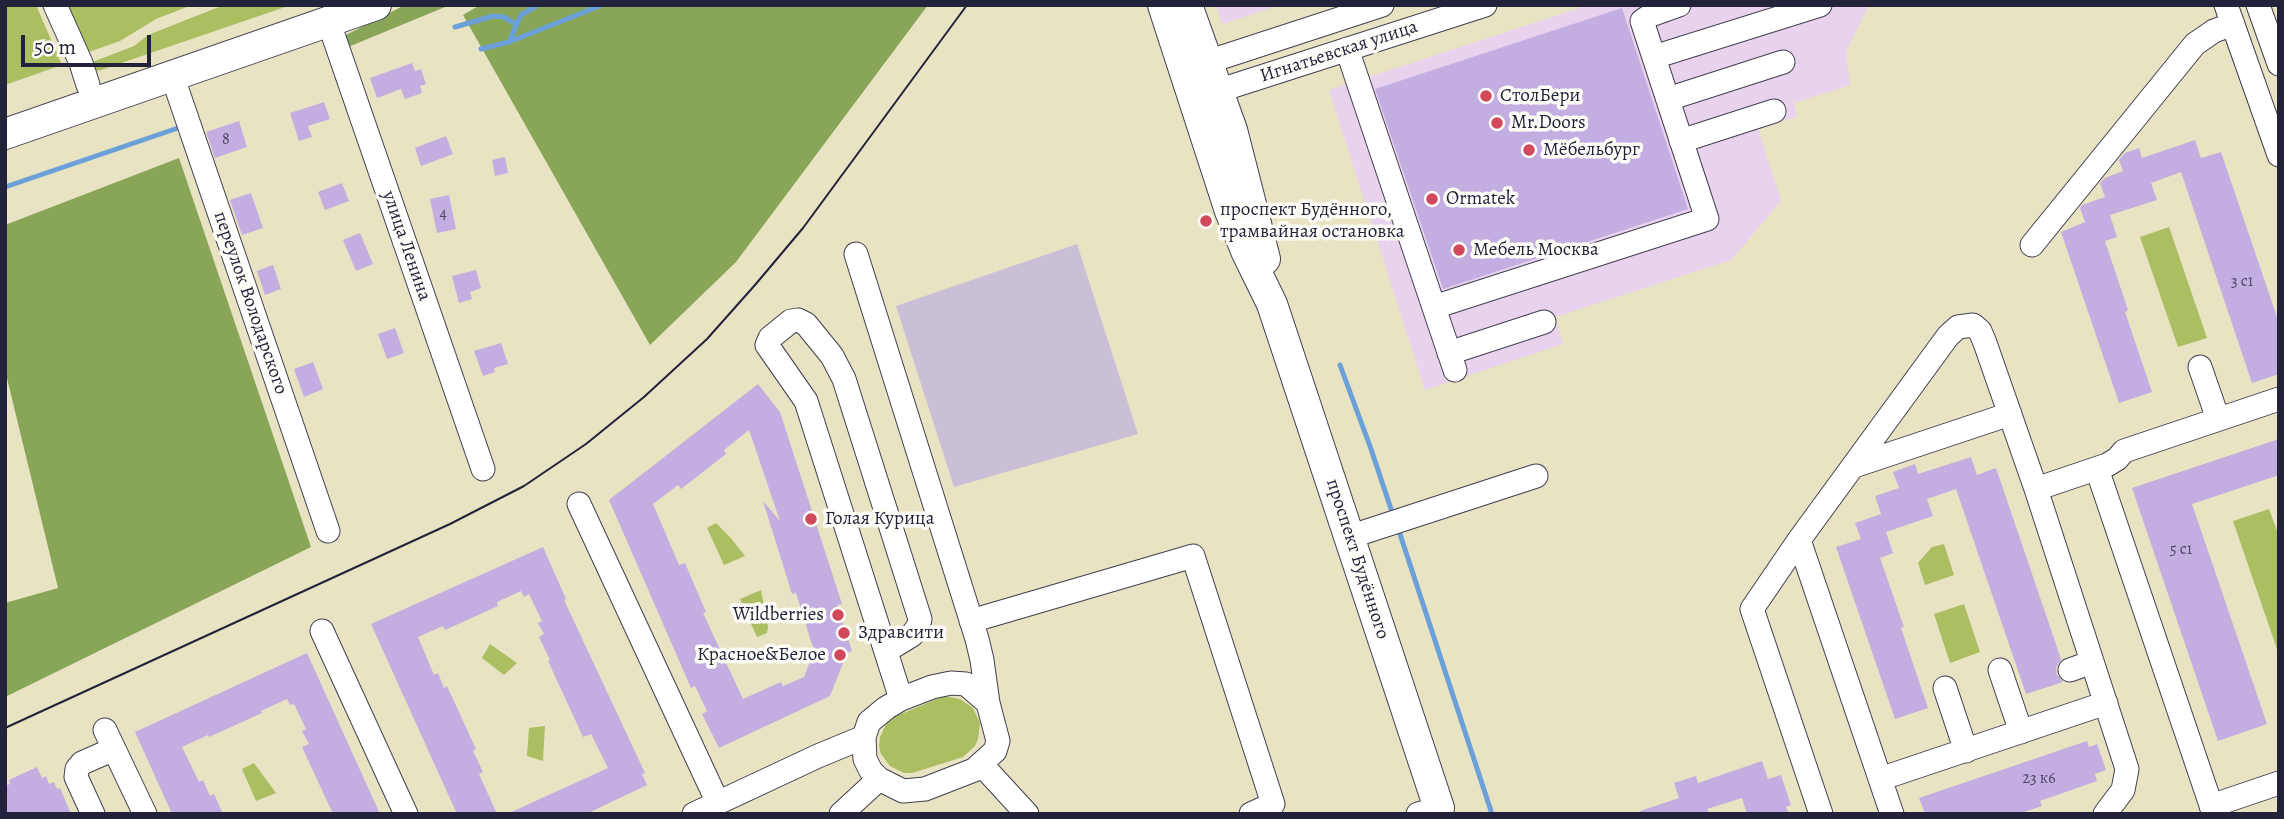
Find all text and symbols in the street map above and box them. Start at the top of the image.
street label: Игнатьевская улица [1257,16,1421,88]
scale bar [24,21,154,65]
text: 50 m [34,33,76,61]
place label: СтолБери [1500,85,1581,107]
marker: СтолБери [1478,88,1494,104]
place label: Mr.Doors [1511,112,1586,134]
marker: Mr.Doors [1489,115,1505,131]
house number: 8 [222,130,230,150]
place label: Мёбельбург [1543,139,1640,161]
marker: Мёбельбург [1521,142,1537,158]
street label: улица Ленина [377,188,435,304]
place label: Ormatek [1446,188,1515,210]
marker: Ormatek [1424,191,1440,207]
place label: проспект Будённого, трамвайная остановка [1220,199,1405,243]
house number: 4 [439,204,447,224]
street label: переулок Володарского [208,208,292,398]
marker: проспект Будённого, трамвайная остановка [1198,213,1214,229]
place label: Мебель Москва [1473,239,1599,261]
marker: Мебель Москва [1451,242,1467,258]
house number: 3 с1 [2231,272,2253,292]
street label: проспект Будённого [1320,476,1394,642]
place label: Голая Курица [825,508,934,530]
marker: Голая Курица [803,511,819,527]
house number: 5 с1 [2170,540,2192,560]
place label: Wildberries [733,604,824,626]
marker: Wildberries [830,607,846,623]
place label: Здравсити [858,622,944,644]
marker: Здравсити [836,625,852,641]
place label: Красное&Белое [697,644,826,666]
marker: Красное&Белое [832,647,848,663]
house number: 23 к6 [2022,769,2056,789]

